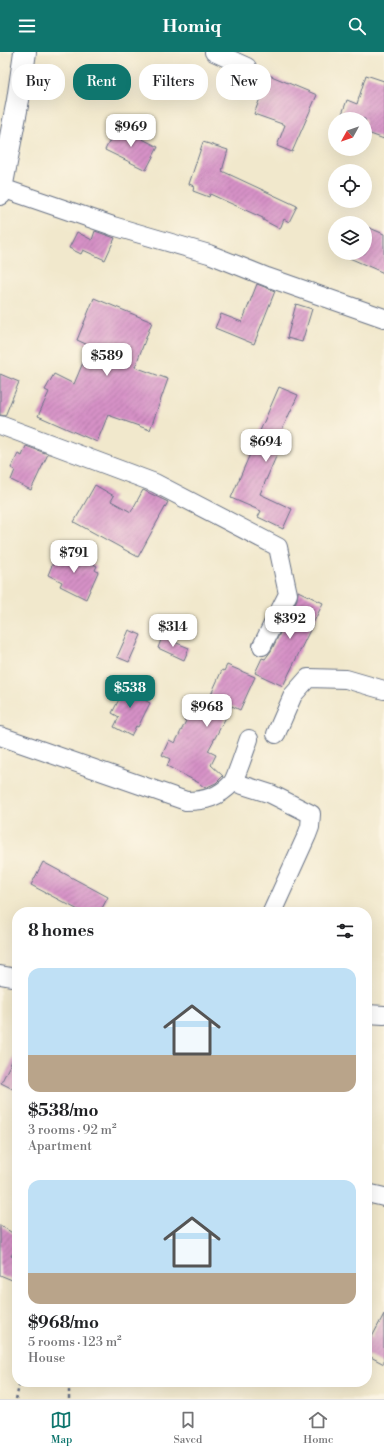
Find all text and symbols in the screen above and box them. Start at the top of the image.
icon: menu [16,15,38,37]
text: Homiq [163,15,221,38]
icon: search [346,15,368,37]
chip: Buy [12,64,65,100]
chip: Rent [73,64,131,100]
chip: Filters [139,64,208,100]
chip: New [216,64,271,100]
north arrow [328,112,372,156]
map controls [328,112,372,260]
pin: $969 [107,114,155,148]
text: $969 [115,119,147,135]
button: locate [328,164,372,208]
button: layers [328,216,372,260]
pin: $589 [83,343,131,377]
text: $589 [91,348,123,364]
pin: $694 [242,429,290,463]
text: $694 [250,434,282,450]
pin: $791 [50,540,98,574]
text: $791 [59,545,89,561]
pin: $392 [266,606,314,640]
text: $392 [274,611,306,627]
pin: $314 [149,614,197,648]
text: $314 [158,619,188,635]
pin: $538 [106,675,154,709]
text: $538 [114,680,146,696]
pin: $968 [183,694,231,728]
text: $968 [191,699,223,715]
text: 8 homes [28,920,94,942]
icon: filters [334,920,356,942]
icon: home [156,994,228,1066]
text: $538/mo [28,1100,98,1122]
text: 3 rooms · 92 m² [28,1122,116,1138]
text: Apartment [28,1138,92,1154]
icon: home [156,1206,228,1278]
text: $968/mo [28,1312,99,1334]
text: 5 rooms · 123 m² [28,1334,122,1350]
text: House [28,1350,65,1366]
tab: Map [50,1409,72,1447]
tab: Saved [173,1409,202,1447]
tab: Home [303,1409,334,1447]

